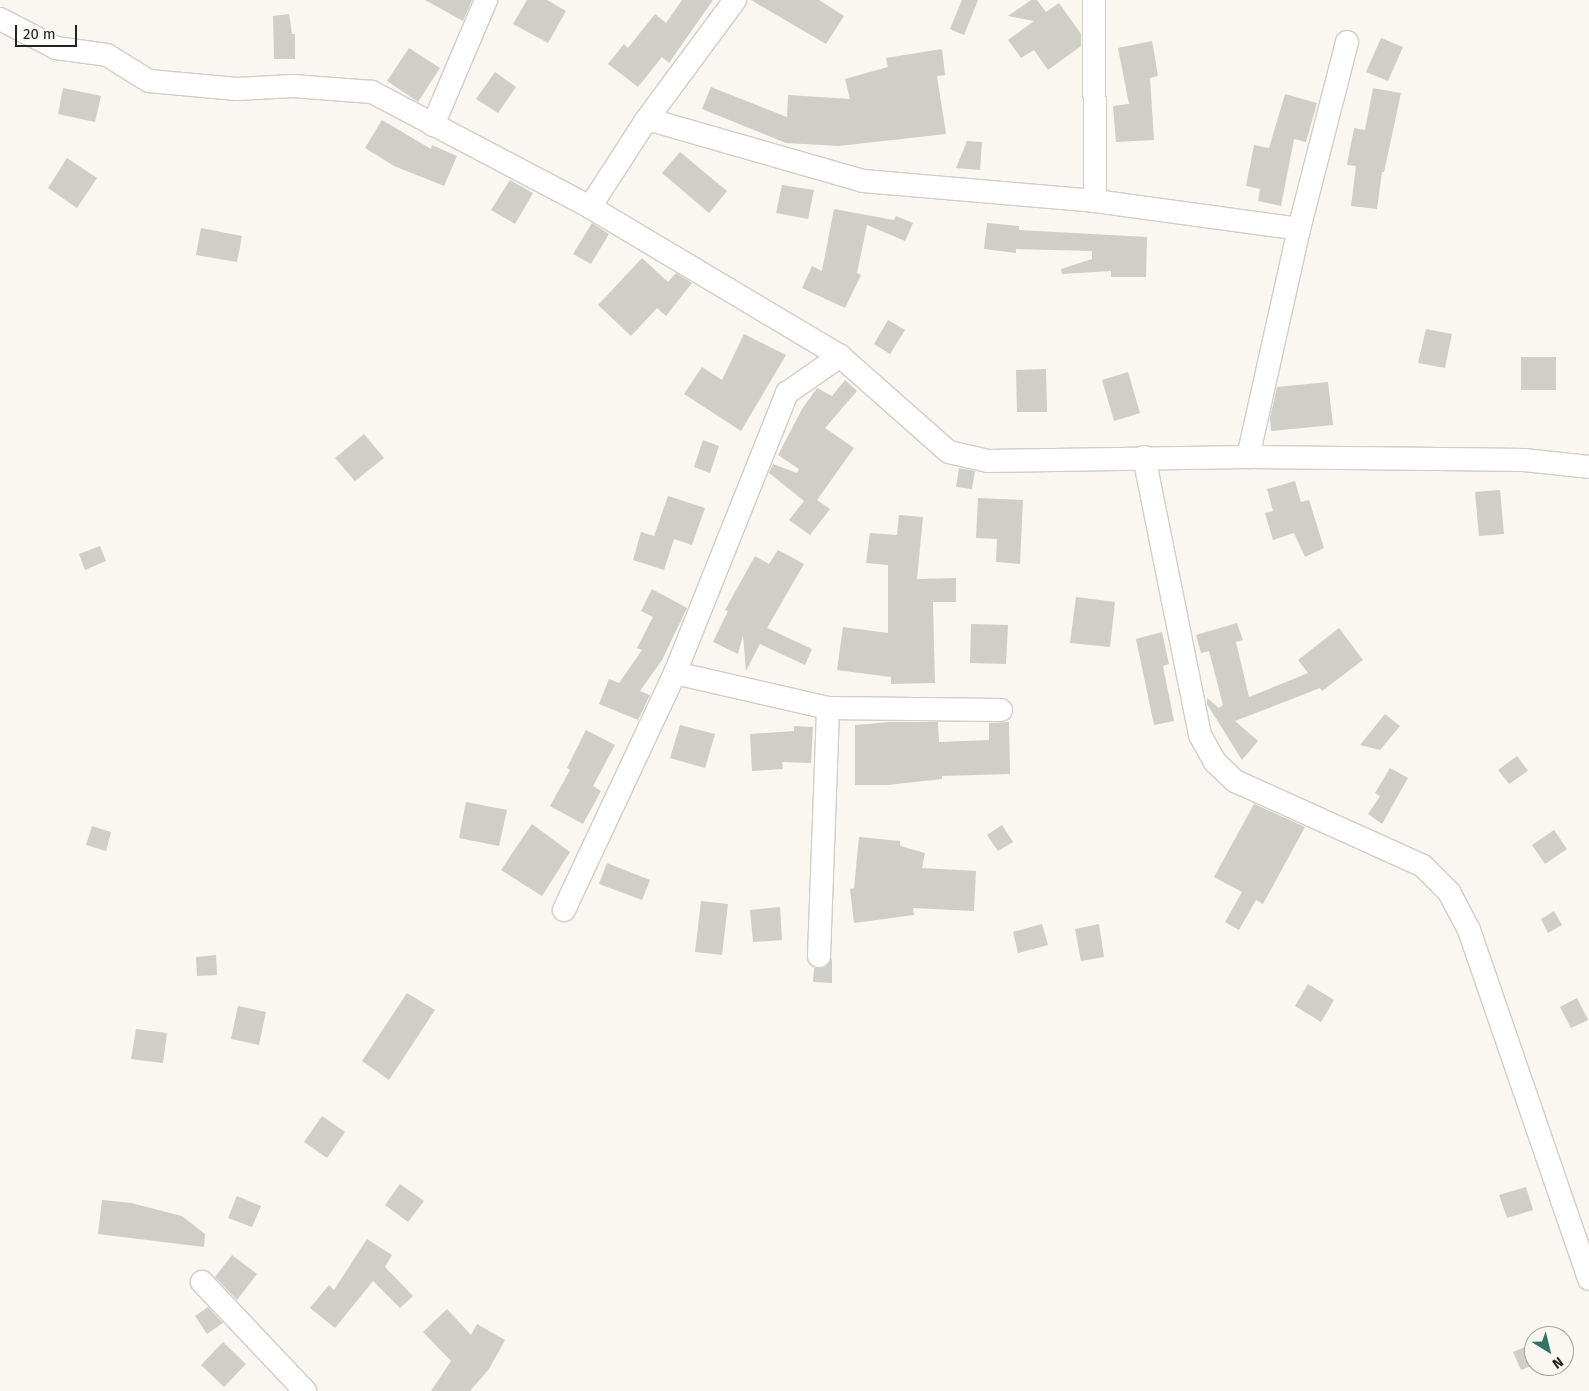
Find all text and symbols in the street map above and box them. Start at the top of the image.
scale bar [18,15,80,47]
text: 20 m [23,25,56,43]
north arrow [1524,1326,1574,1376]
text: N [1549,1353,1566,1372]

